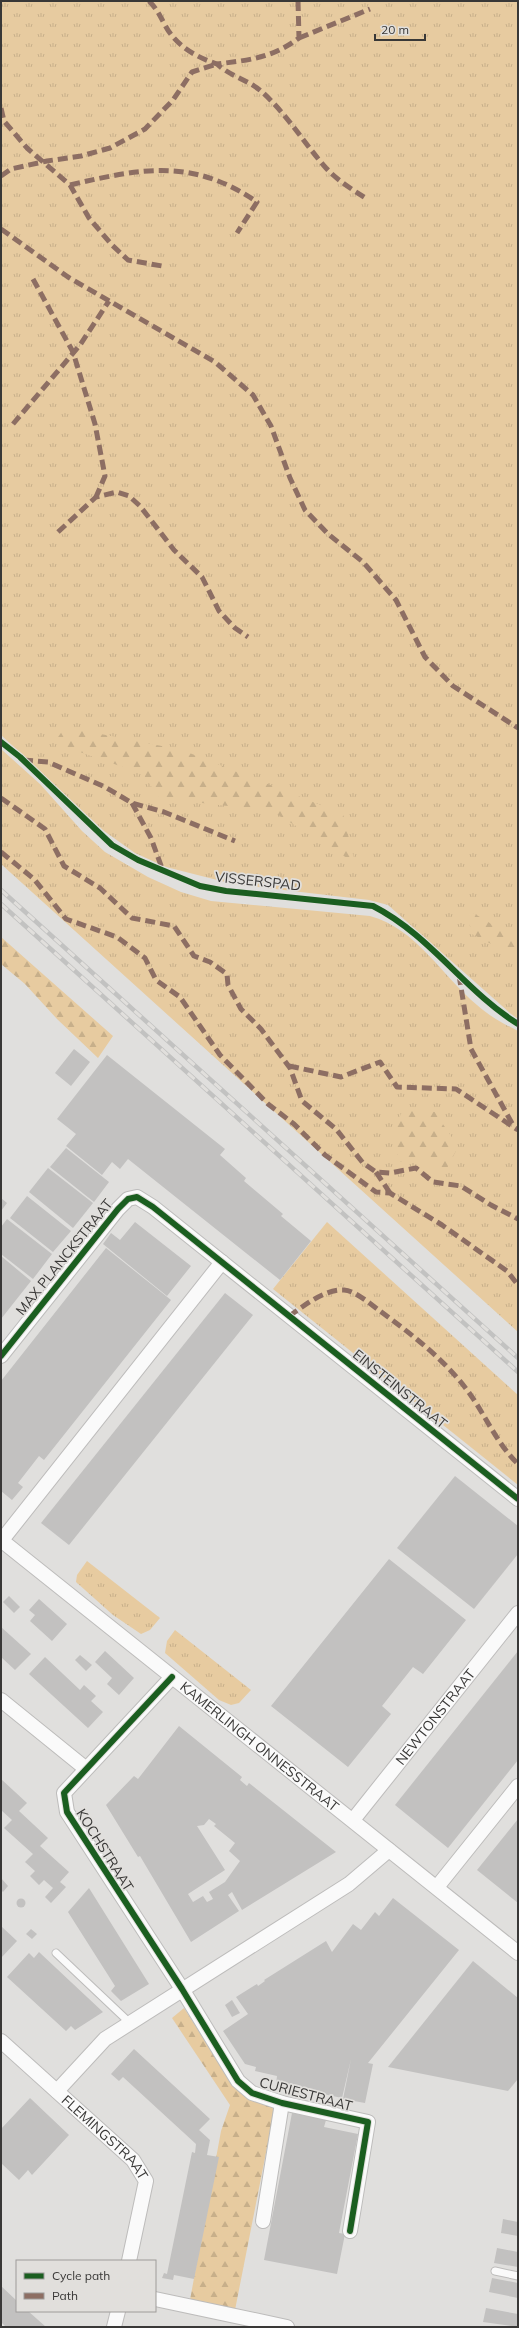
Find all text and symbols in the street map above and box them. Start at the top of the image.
scale bar [375,16,425,42]
text: 20 m [381,22,409,37]
street label: VISSERSPAD [214,868,302,894]
street label: MAX PLANCKSTRAAT [12,1195,117,1319]
street label: EINSTEINSTRAAT [349,1345,451,1433]
street label: NEWTONSTRAAT [391,1665,479,1769]
street label: KAMERLINGH ONNESSTRAAT [177,1678,343,1816]
street label: KOCHSTRAAT [72,1805,138,1895]
street label: CURIESTRAAT [257,2073,355,2115]
street label: FLEMINGSTRAAT [58,2091,152,2184]
legend [16,2260,156,2312]
text: Cycle path [52,2268,110,2283]
text: Path [52,2288,78,2303]

